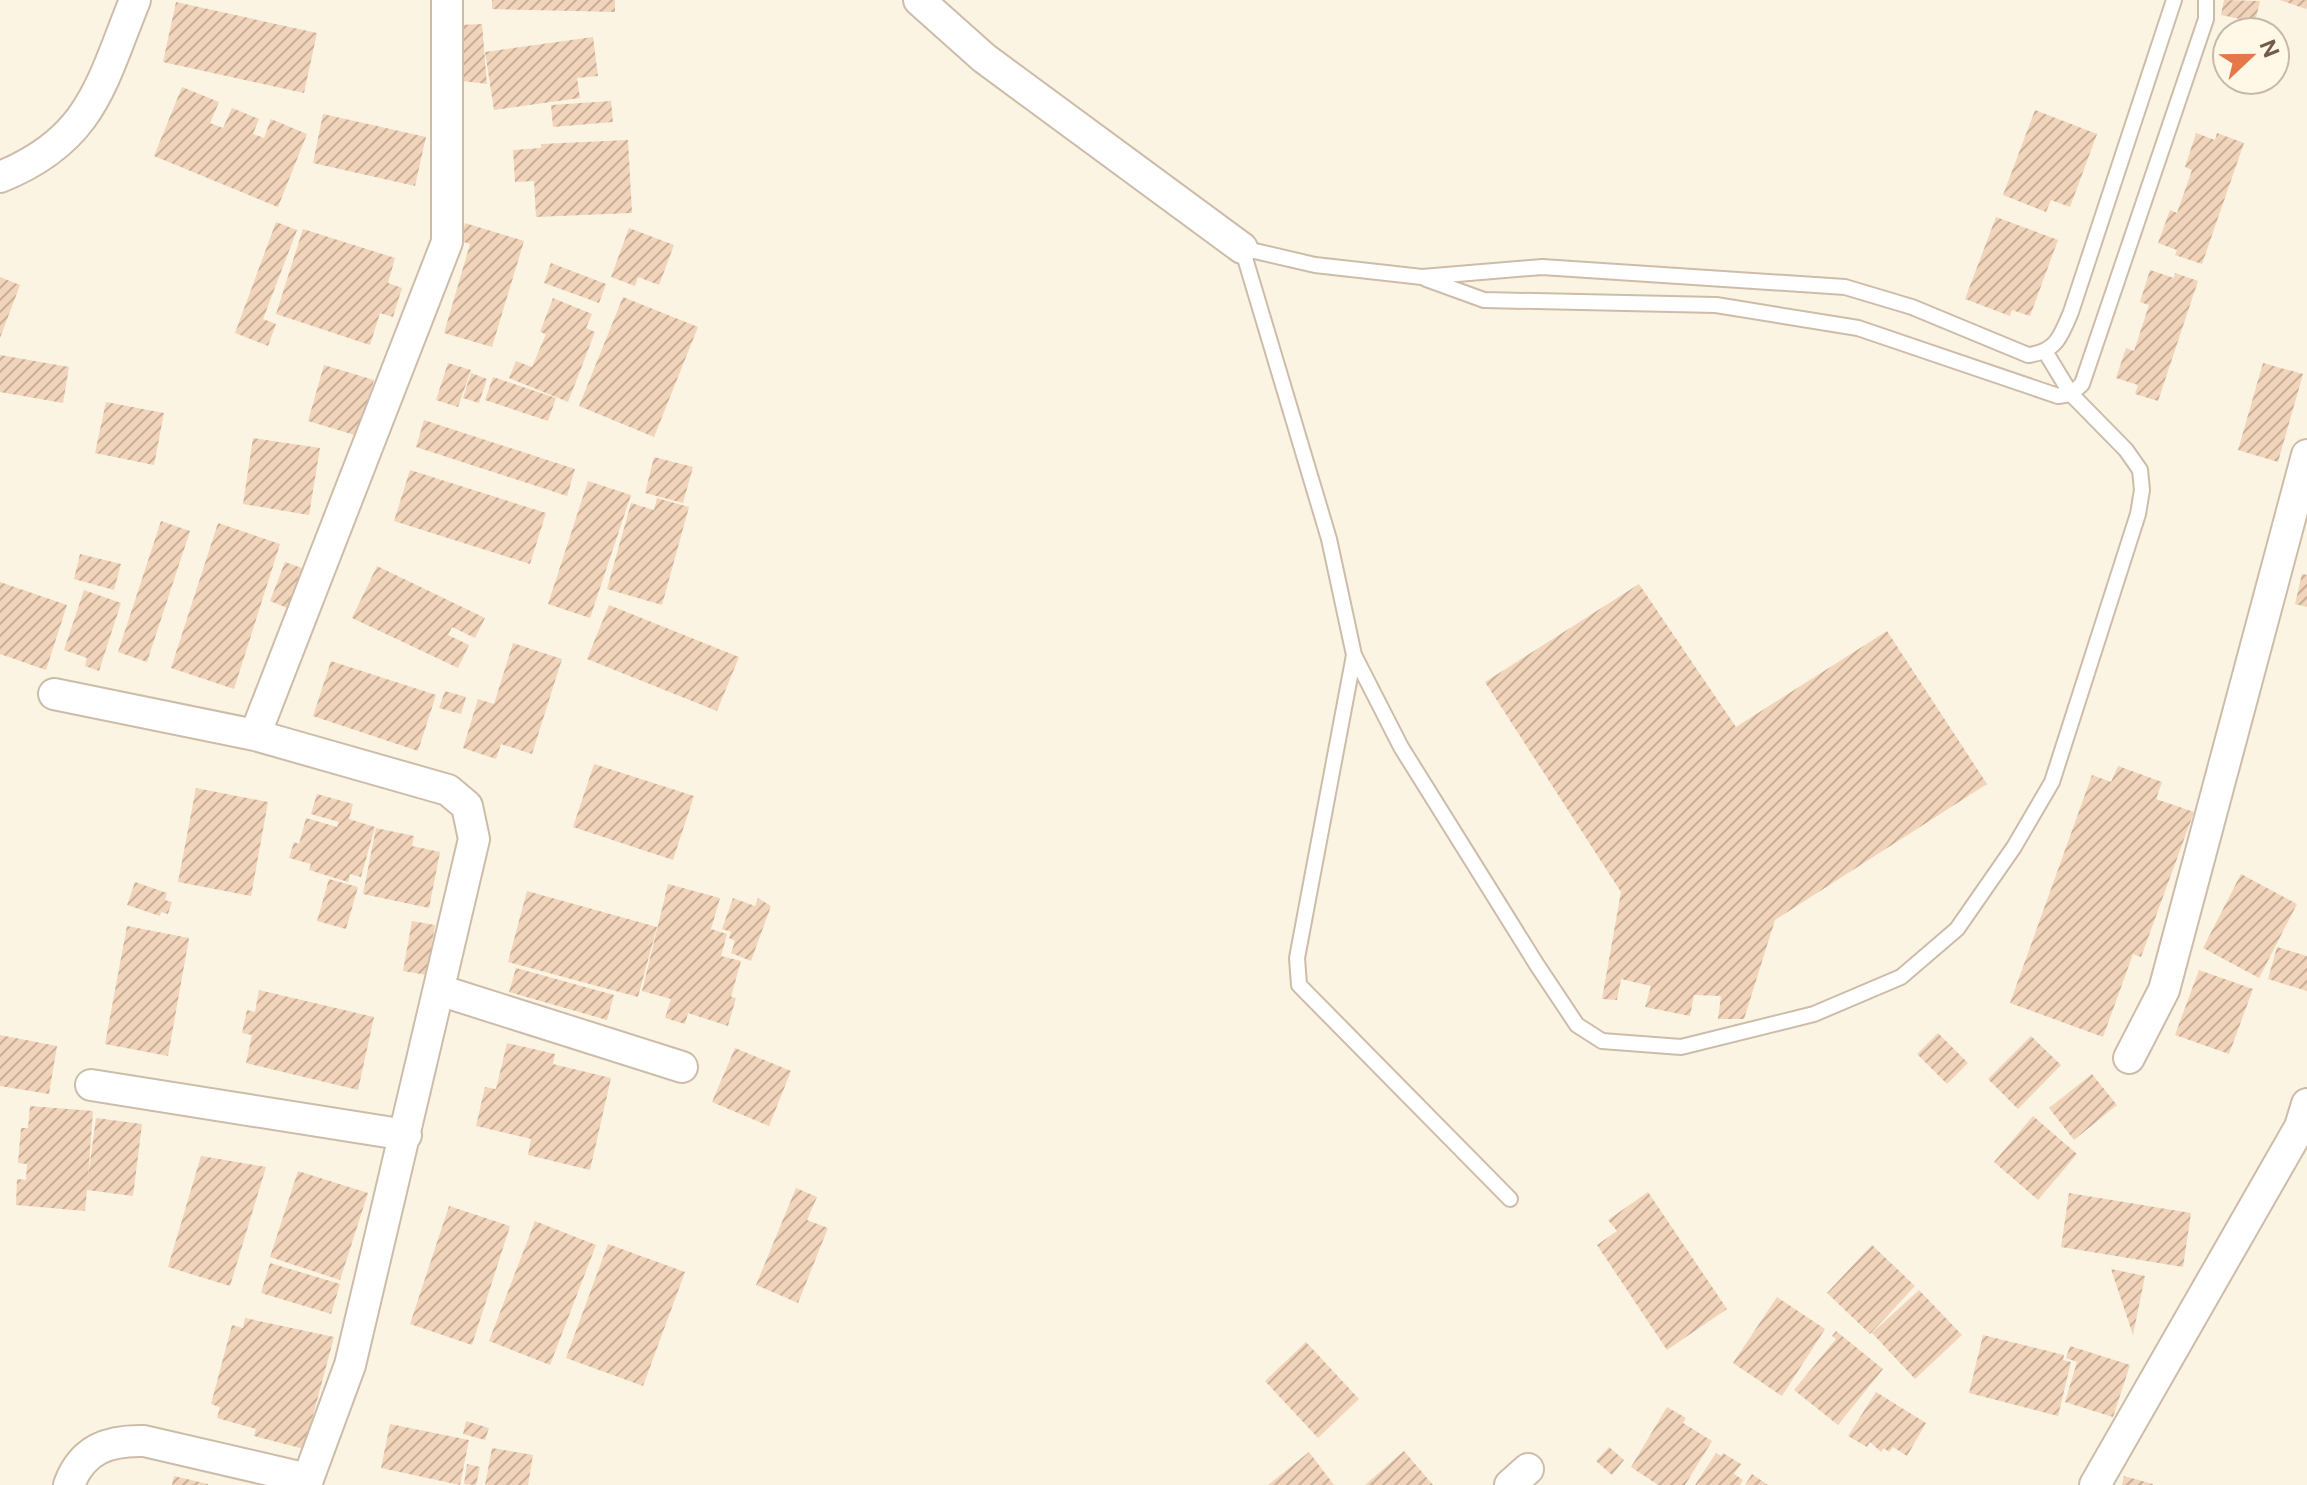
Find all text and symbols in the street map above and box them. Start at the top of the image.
north arrow [2211,16,2291,96]
text: N [2254,36,2285,61]

